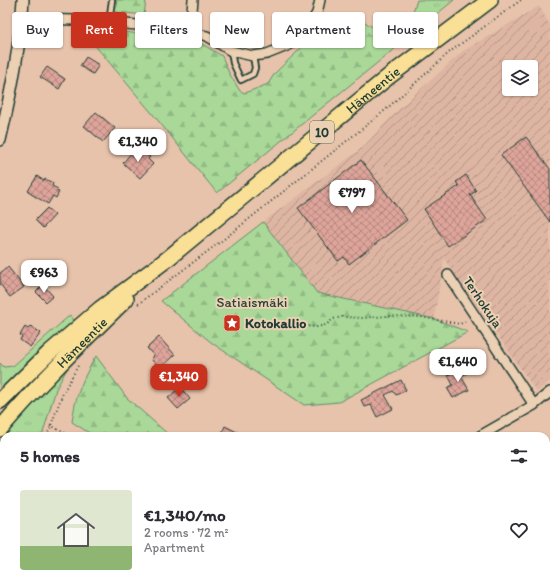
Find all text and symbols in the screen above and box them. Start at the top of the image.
chip: Buy [12,12,63,48]
chip: Rent [71,12,127,48]
chip: Filters [135,12,202,48]
chip: New [210,12,264,48]
chip: Apartment [272,12,365,48]
chip: House [373,12,438,48]
map controls [502,60,538,96]
button: layers [502,60,538,96]
street label: Hämeentie [342,63,404,117]
road number: 10 [310,121,334,143]
pin: €1,340 [105,129,171,163]
text: €1,340 [118,134,158,149]
pin: €797 [328,180,376,214]
text: €797 [338,185,366,200]
pin: €963 [20,260,68,294]
text: €963 [30,265,58,280]
street label: Terhokuja [459,273,506,332]
park label: Satiaismäki [217,294,287,311]
place icon: Kotokallio [222,313,242,333]
street label: Hämeentie [53,314,111,372]
place label: Kotokallio [245,315,306,332]
pin: €1,640 [425,349,491,383]
text: €1,640 [438,354,478,369]
pin: €1,340 [146,364,212,398]
text: €1,340 [159,369,199,384]
icon: filters [508,445,530,467]
text: 5 homes [20,446,80,466]
text: €1,340/mo [144,505,226,525]
icon: home [52,506,100,554]
icon: heart [508,519,530,541]
text: 2 rooms · 72 m² [144,525,229,540]
text: Apartment [144,540,205,555]

